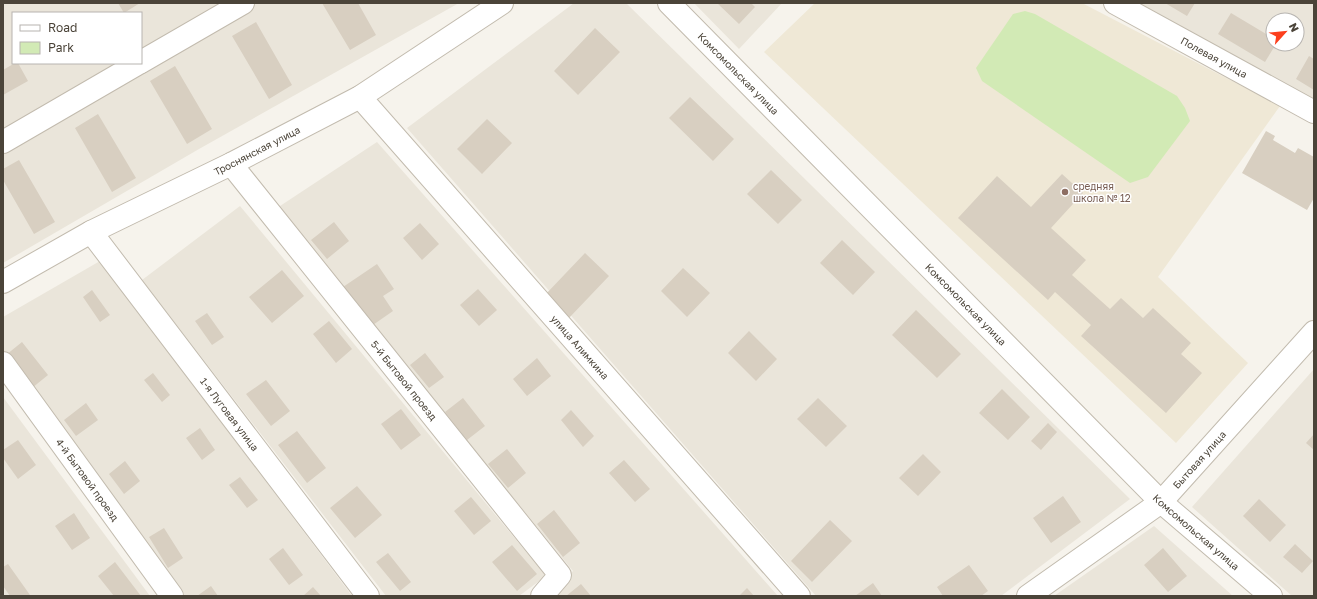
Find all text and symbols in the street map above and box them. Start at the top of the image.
legend [12,12,142,64]
north arrow [1265,12,1305,52]
text: Road [48,20,77,35]
text: N [1287,21,1302,34]
street label: Комсомольская улица [696,30,781,117]
street label: Полевая улица [1179,34,1249,80]
text: Park [48,40,74,55]
street label: Троснянская улица [212,123,302,177]
place label: средняя школа № 12 [1073,180,1131,204]
marker: средняя школа № 12 [1060,187,1070,197]
street label: Комсомольская улица [923,261,1009,348]
street label: улица Алимкина [549,312,611,382]
street label: 5-й Бытовой проезд [369,338,440,422]
street label: 1-я Луговая улица [198,375,261,453]
street label: Бытовая улица [1170,428,1228,491]
street label: 4-й Бытовой проезд [54,436,121,523]
street label: Комсомольская улица [1151,492,1242,572]

